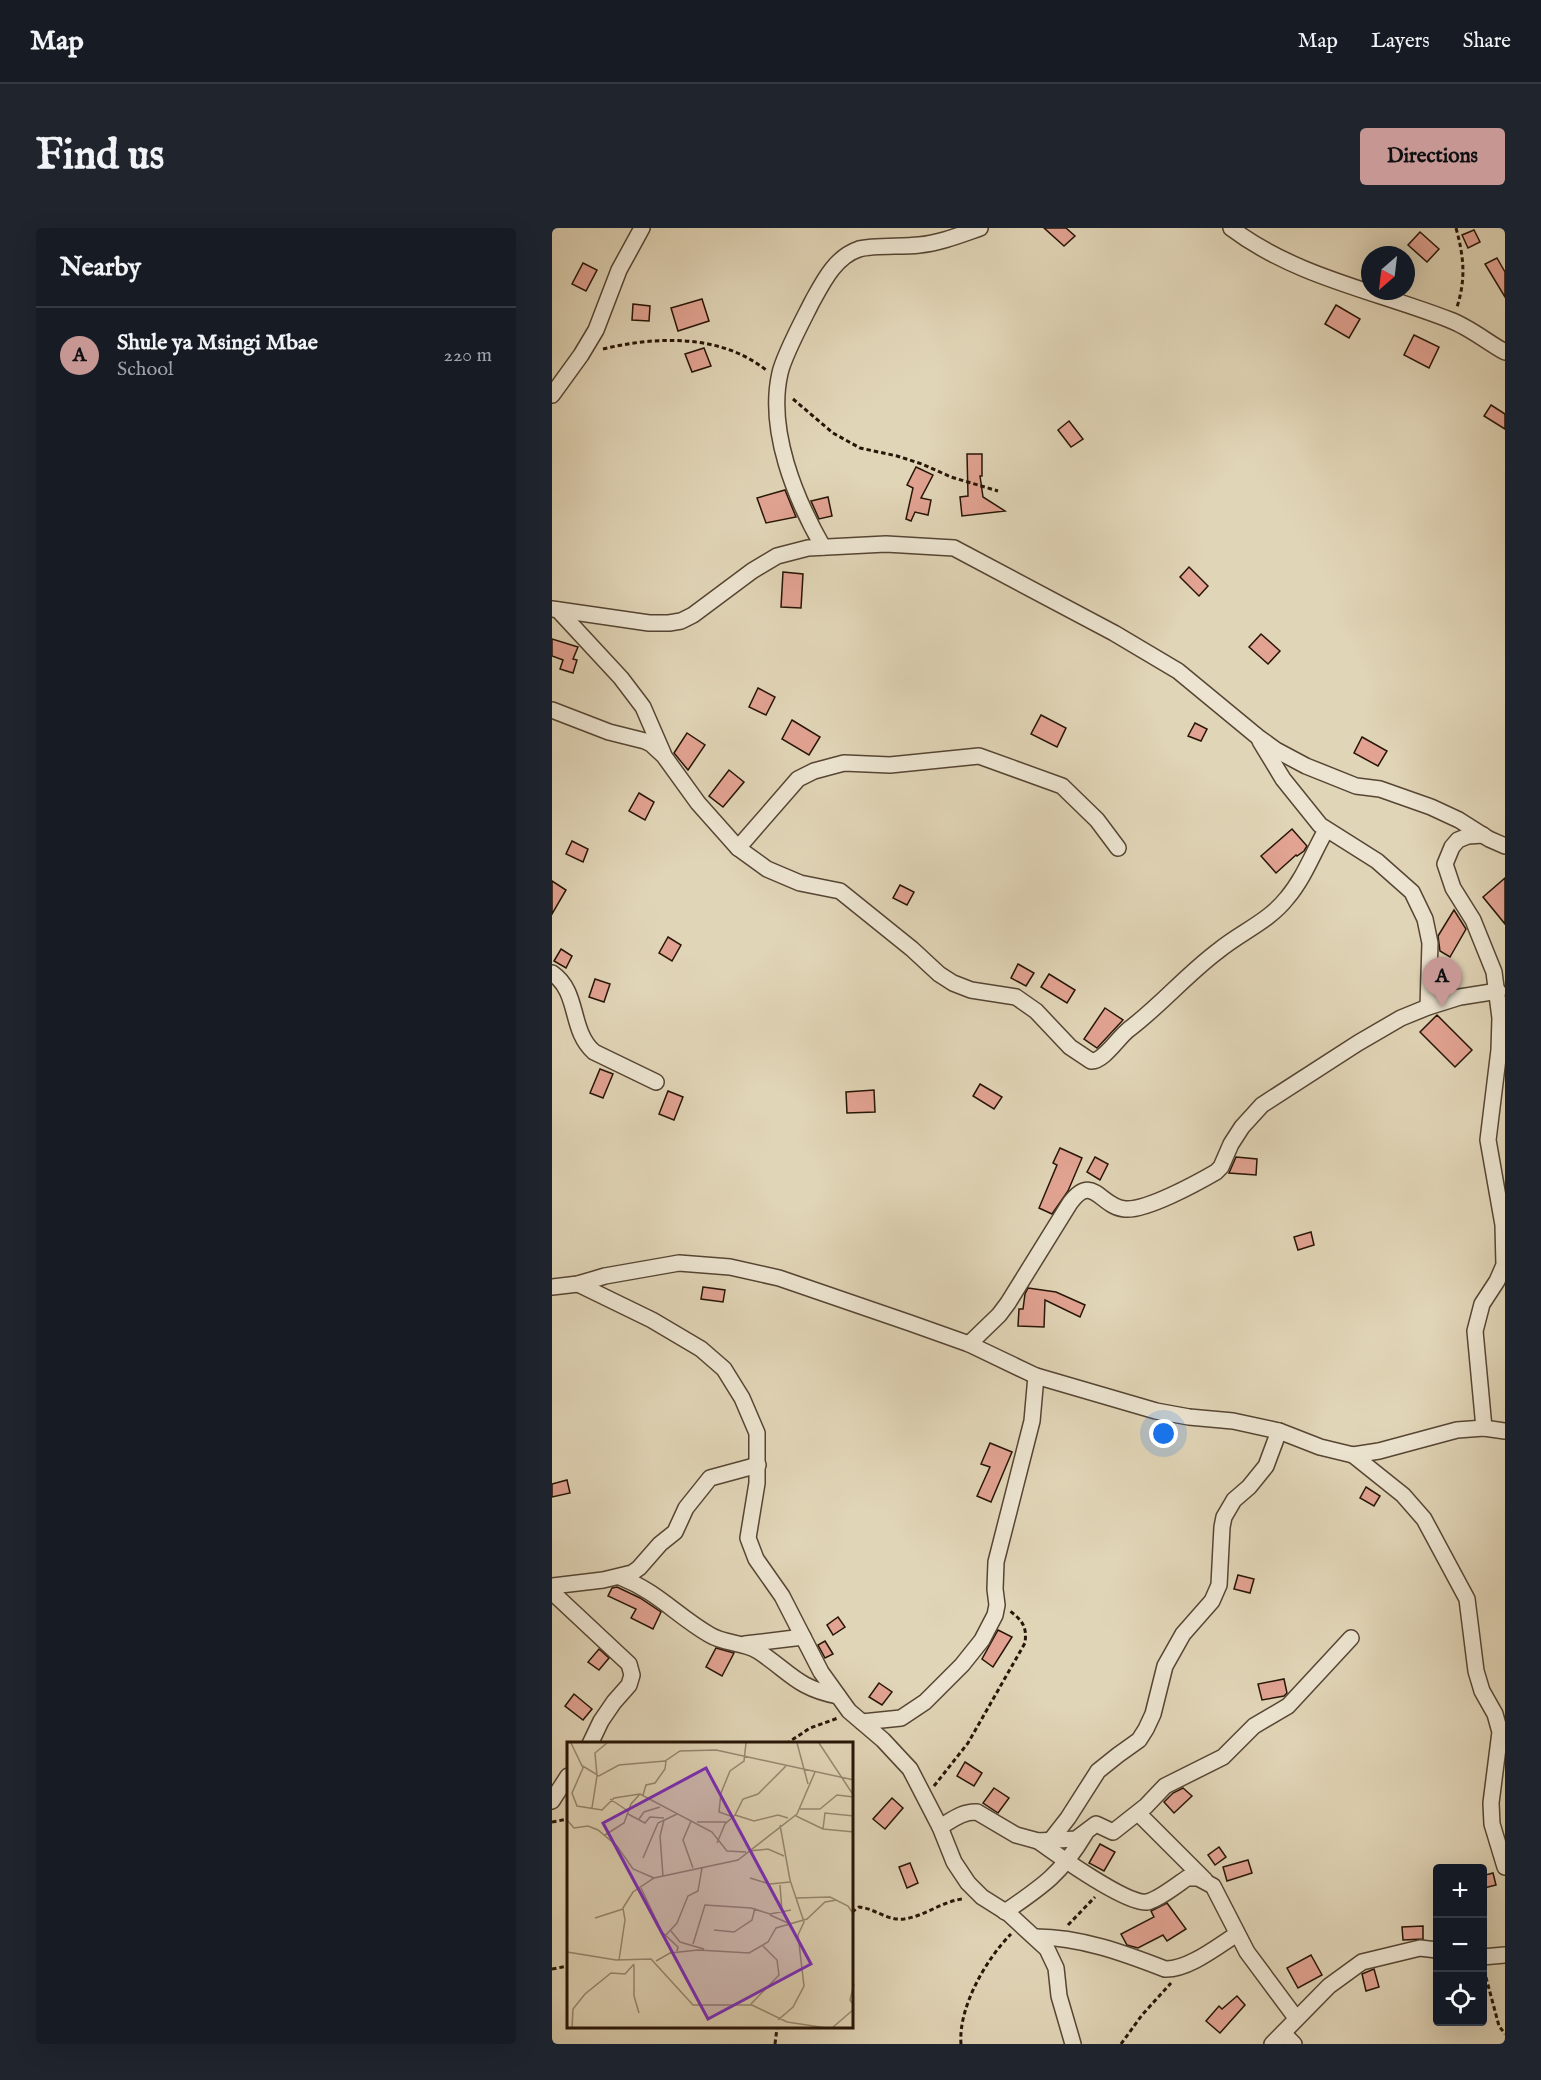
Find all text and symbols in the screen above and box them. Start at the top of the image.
text: Map [30,24,84,59]
text: Map [1298,28,1338,55]
text: Layers [1371,28,1430,55]
text: Share [1463,28,1511,55]
button: Directions [1360,128,1505,185]
text: Find us [36,130,164,183]
north arrow [1361,246,1415,300]
text: Nearby [60,251,141,284]
text: Shule ya Msingi Mbae [117,329,318,357]
text: A [73,343,86,368]
text: 220 m [444,343,492,368]
text: School [117,357,173,382]
pin: A [1422,958,1462,1007]
your location [1149,1419,1178,1448]
inset map [567,1742,854,2029]
map controls [1433,1864,1487,2026]
button: + [1433,1864,1487,1918]
button: − [1433,1918,1487,1972]
button: locate [1433,1972,1487,2026]

